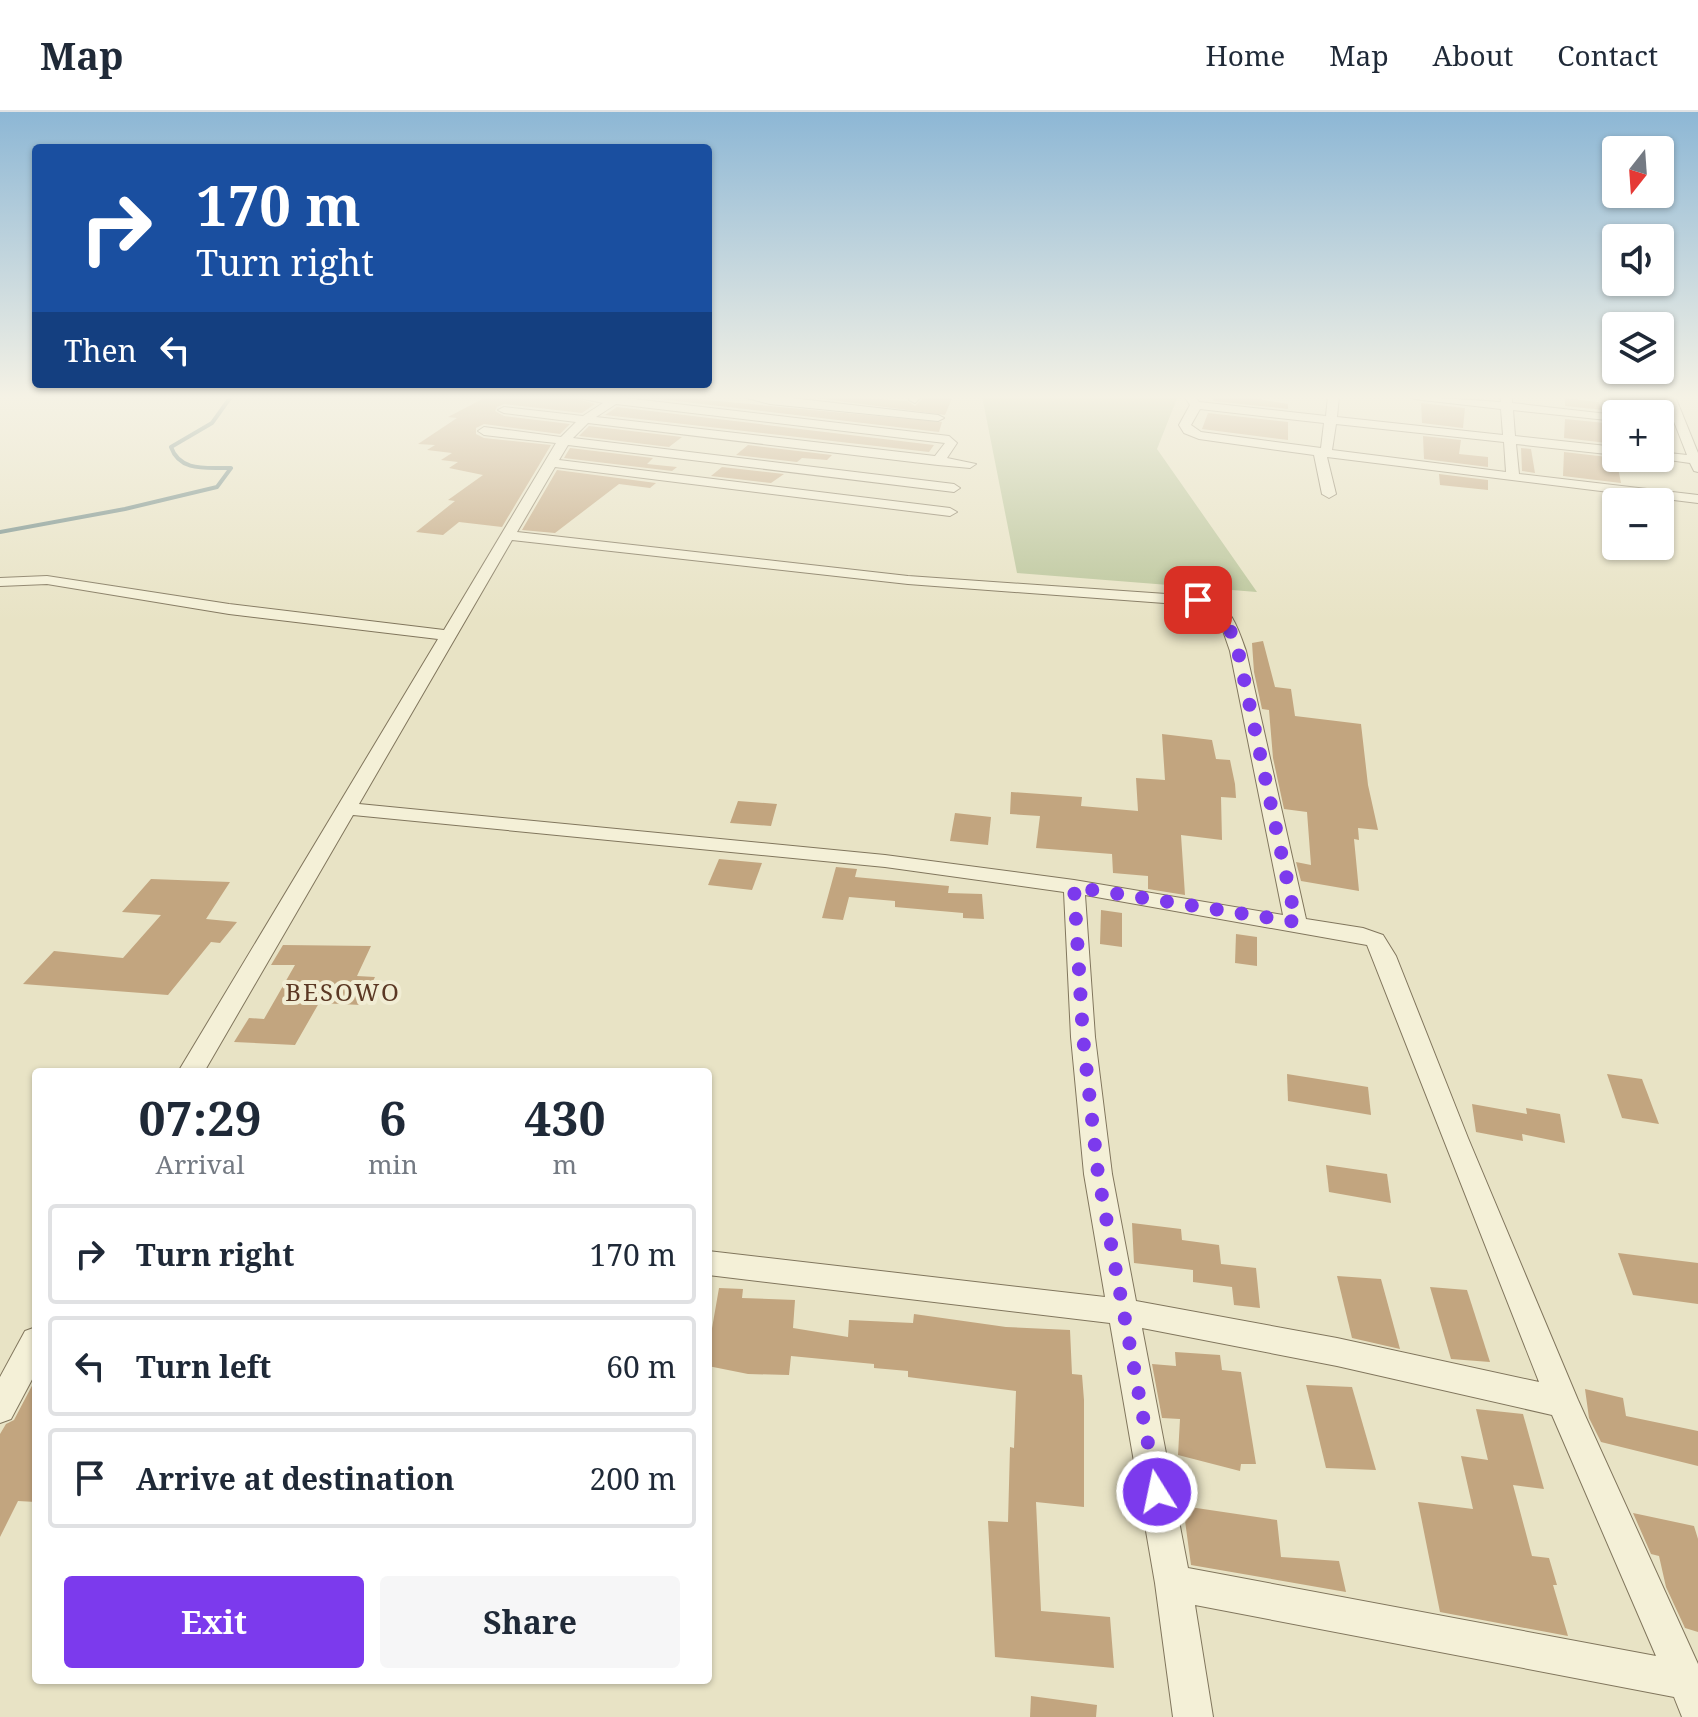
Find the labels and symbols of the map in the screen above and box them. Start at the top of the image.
north arrow [1602,136,1674,208]
pin [1164,566,1232,634]
district label: BESOWO [285,975,401,1008]
position arrow [1115,1450,1199,1534]

